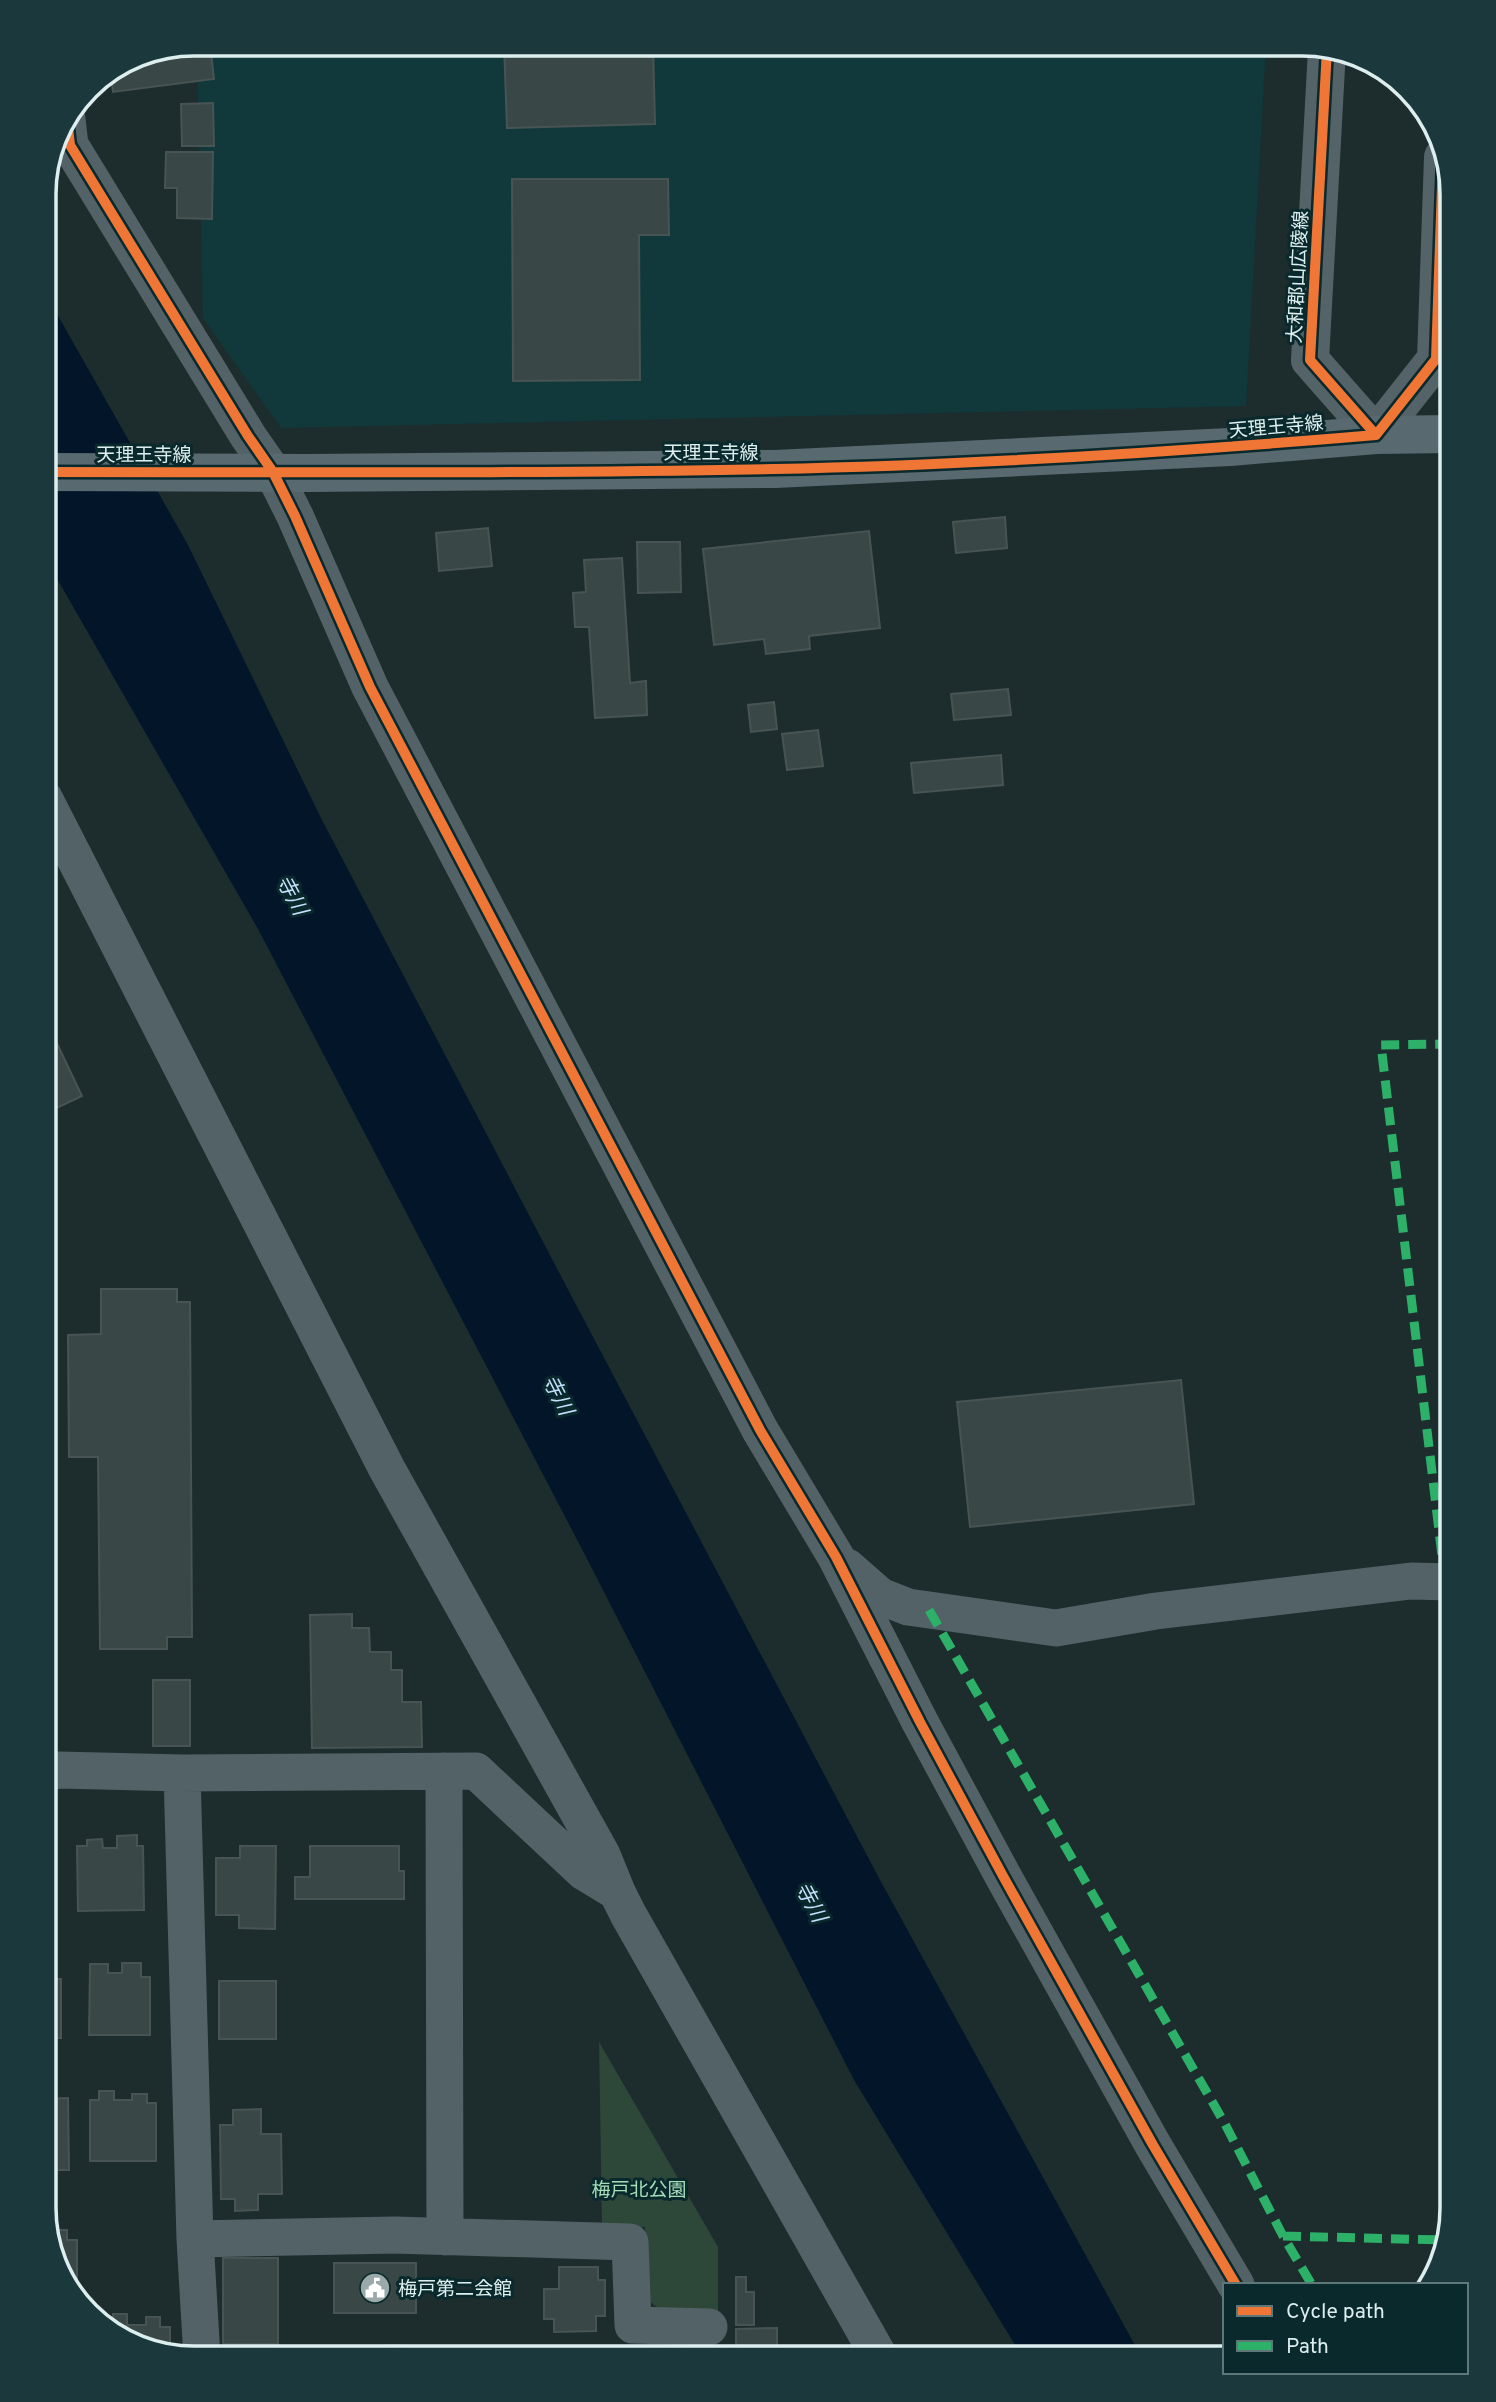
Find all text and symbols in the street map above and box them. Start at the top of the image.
street label: 大和郡山広陵線 [1284,210,1314,344]
street label: 天理王寺線 [1228,412,1325,444]
street label: 天理王寺線 [663,442,759,466]
street label: 天理王寺線 [96,444,192,468]
water label: 寺川 [269,871,313,922]
water label: 寺川 [535,1371,579,1422]
water label: 寺川 [788,1878,832,1929]
park label: 梅戸北公園 [591,2179,687,2203]
public building icon: 梅戸第二会館 [358,2271,392,2305]
place label: 梅戸第二会館 [398,2278,512,2302]
legend [1223,2283,1468,2374]
text: Cycle path [1286,2299,1385,2326]
text: Path [1286,2334,1329,2361]

